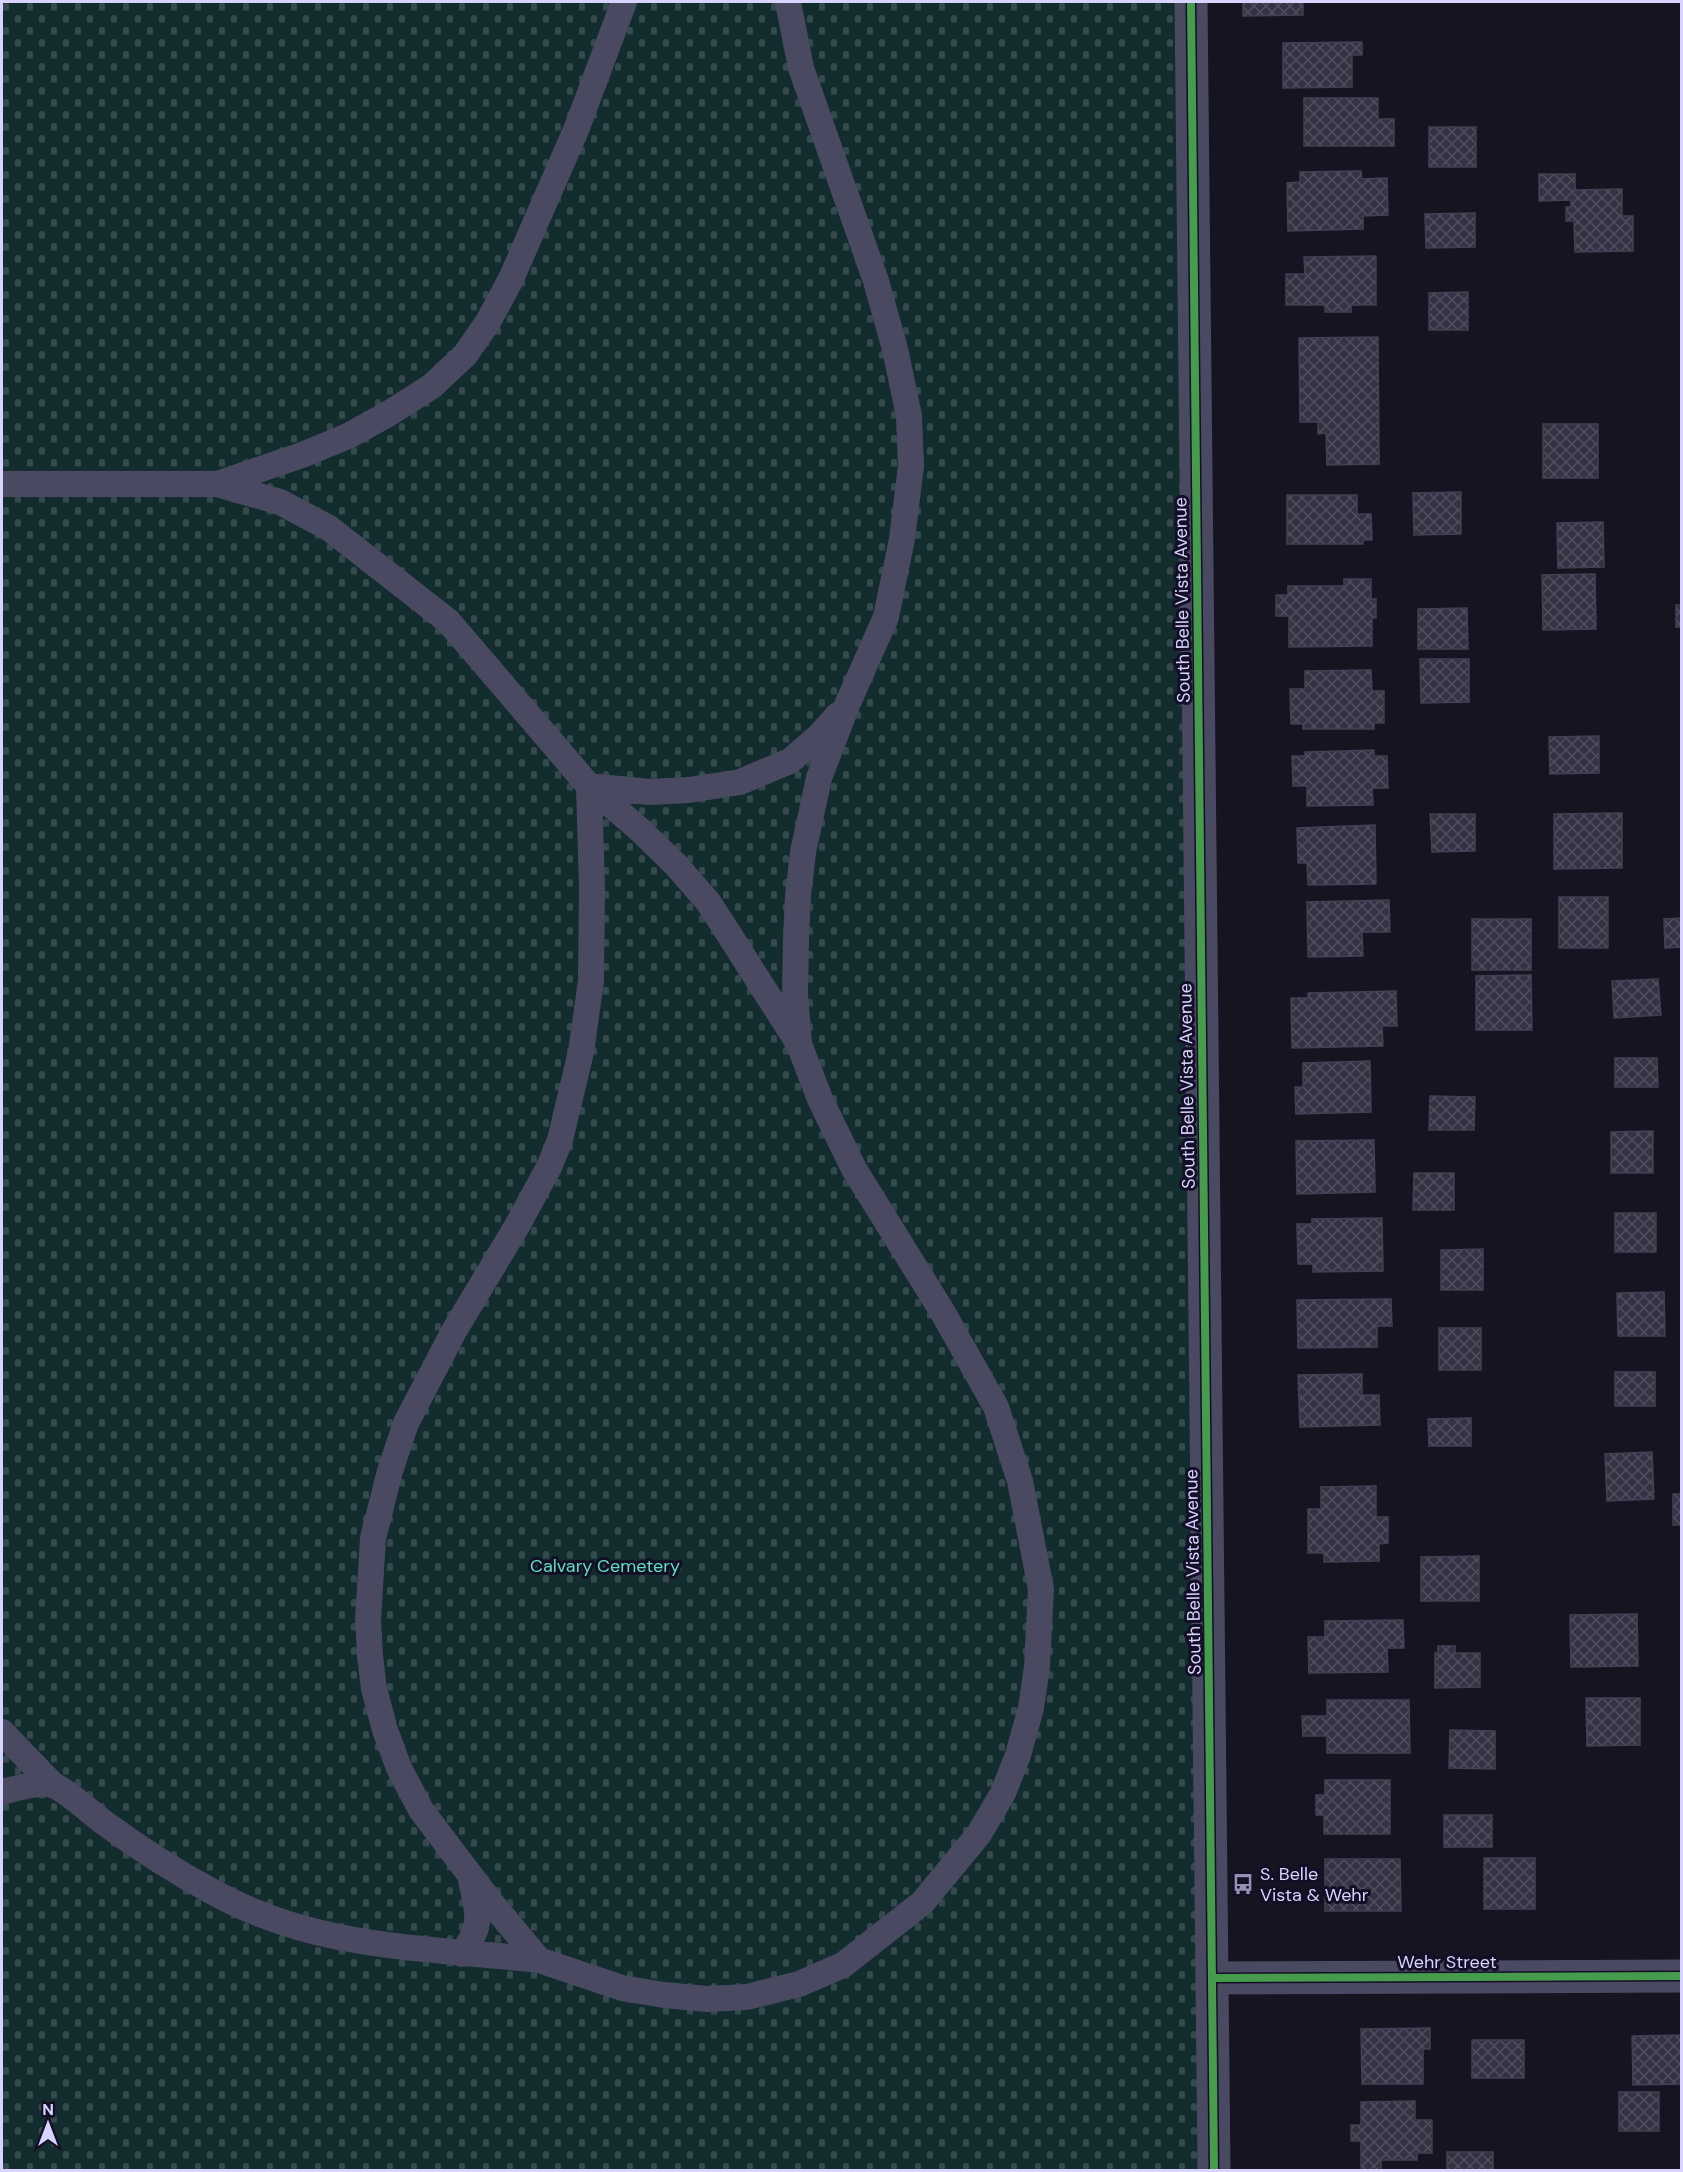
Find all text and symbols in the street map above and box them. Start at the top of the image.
street label: South Belle Vista Avenue [1168,497,1196,703]
street label: South Belle Vista Avenue [1173,983,1201,1189]
street label: South Belle Vista Avenue [1179,1469,1207,1675]
park label: Calvary Cemetery [530,1554,680,1578]
place label: S. Belle Vista & Wehr [1260,1862,1369,1907]
bus stop icon: S. Belle Vista & Wehr [1231,1872,1255,1896]
street label: Wehr Street [1397,1950,1497,1974]
north arrow [18,2094,78,2154]
text: N [42,2099,54,2120]

